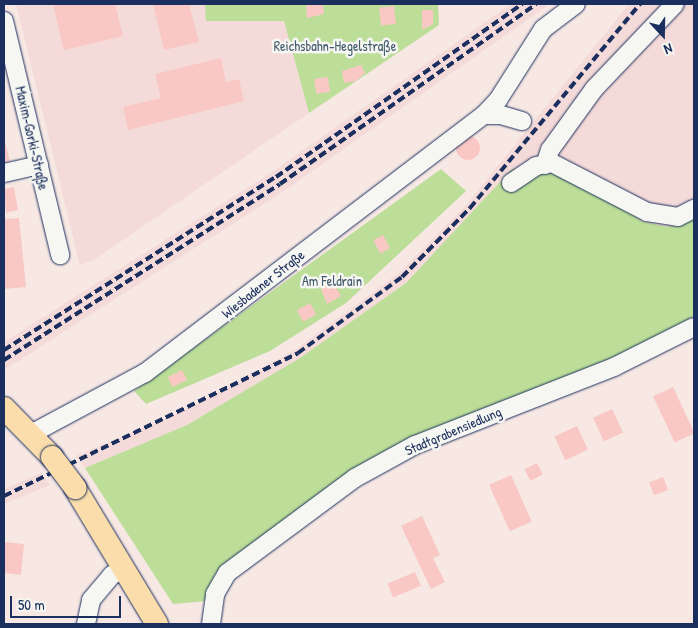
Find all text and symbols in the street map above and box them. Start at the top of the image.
north arrow [638,10,688,60]
park label: Reichsbahn-Hegelstraße [274,38,396,54]
text: N [662,39,675,60]
street label: Maxim-Gorki-Straße [12,85,52,191]
street label: Wiesbadener Straße [218,246,308,322]
park label: Am Feldrain [302,273,362,289]
street label: Stadtgrabensiedlung [402,403,504,459]
scale bar [12,586,124,618]
text: 50 m [18,594,45,615]

